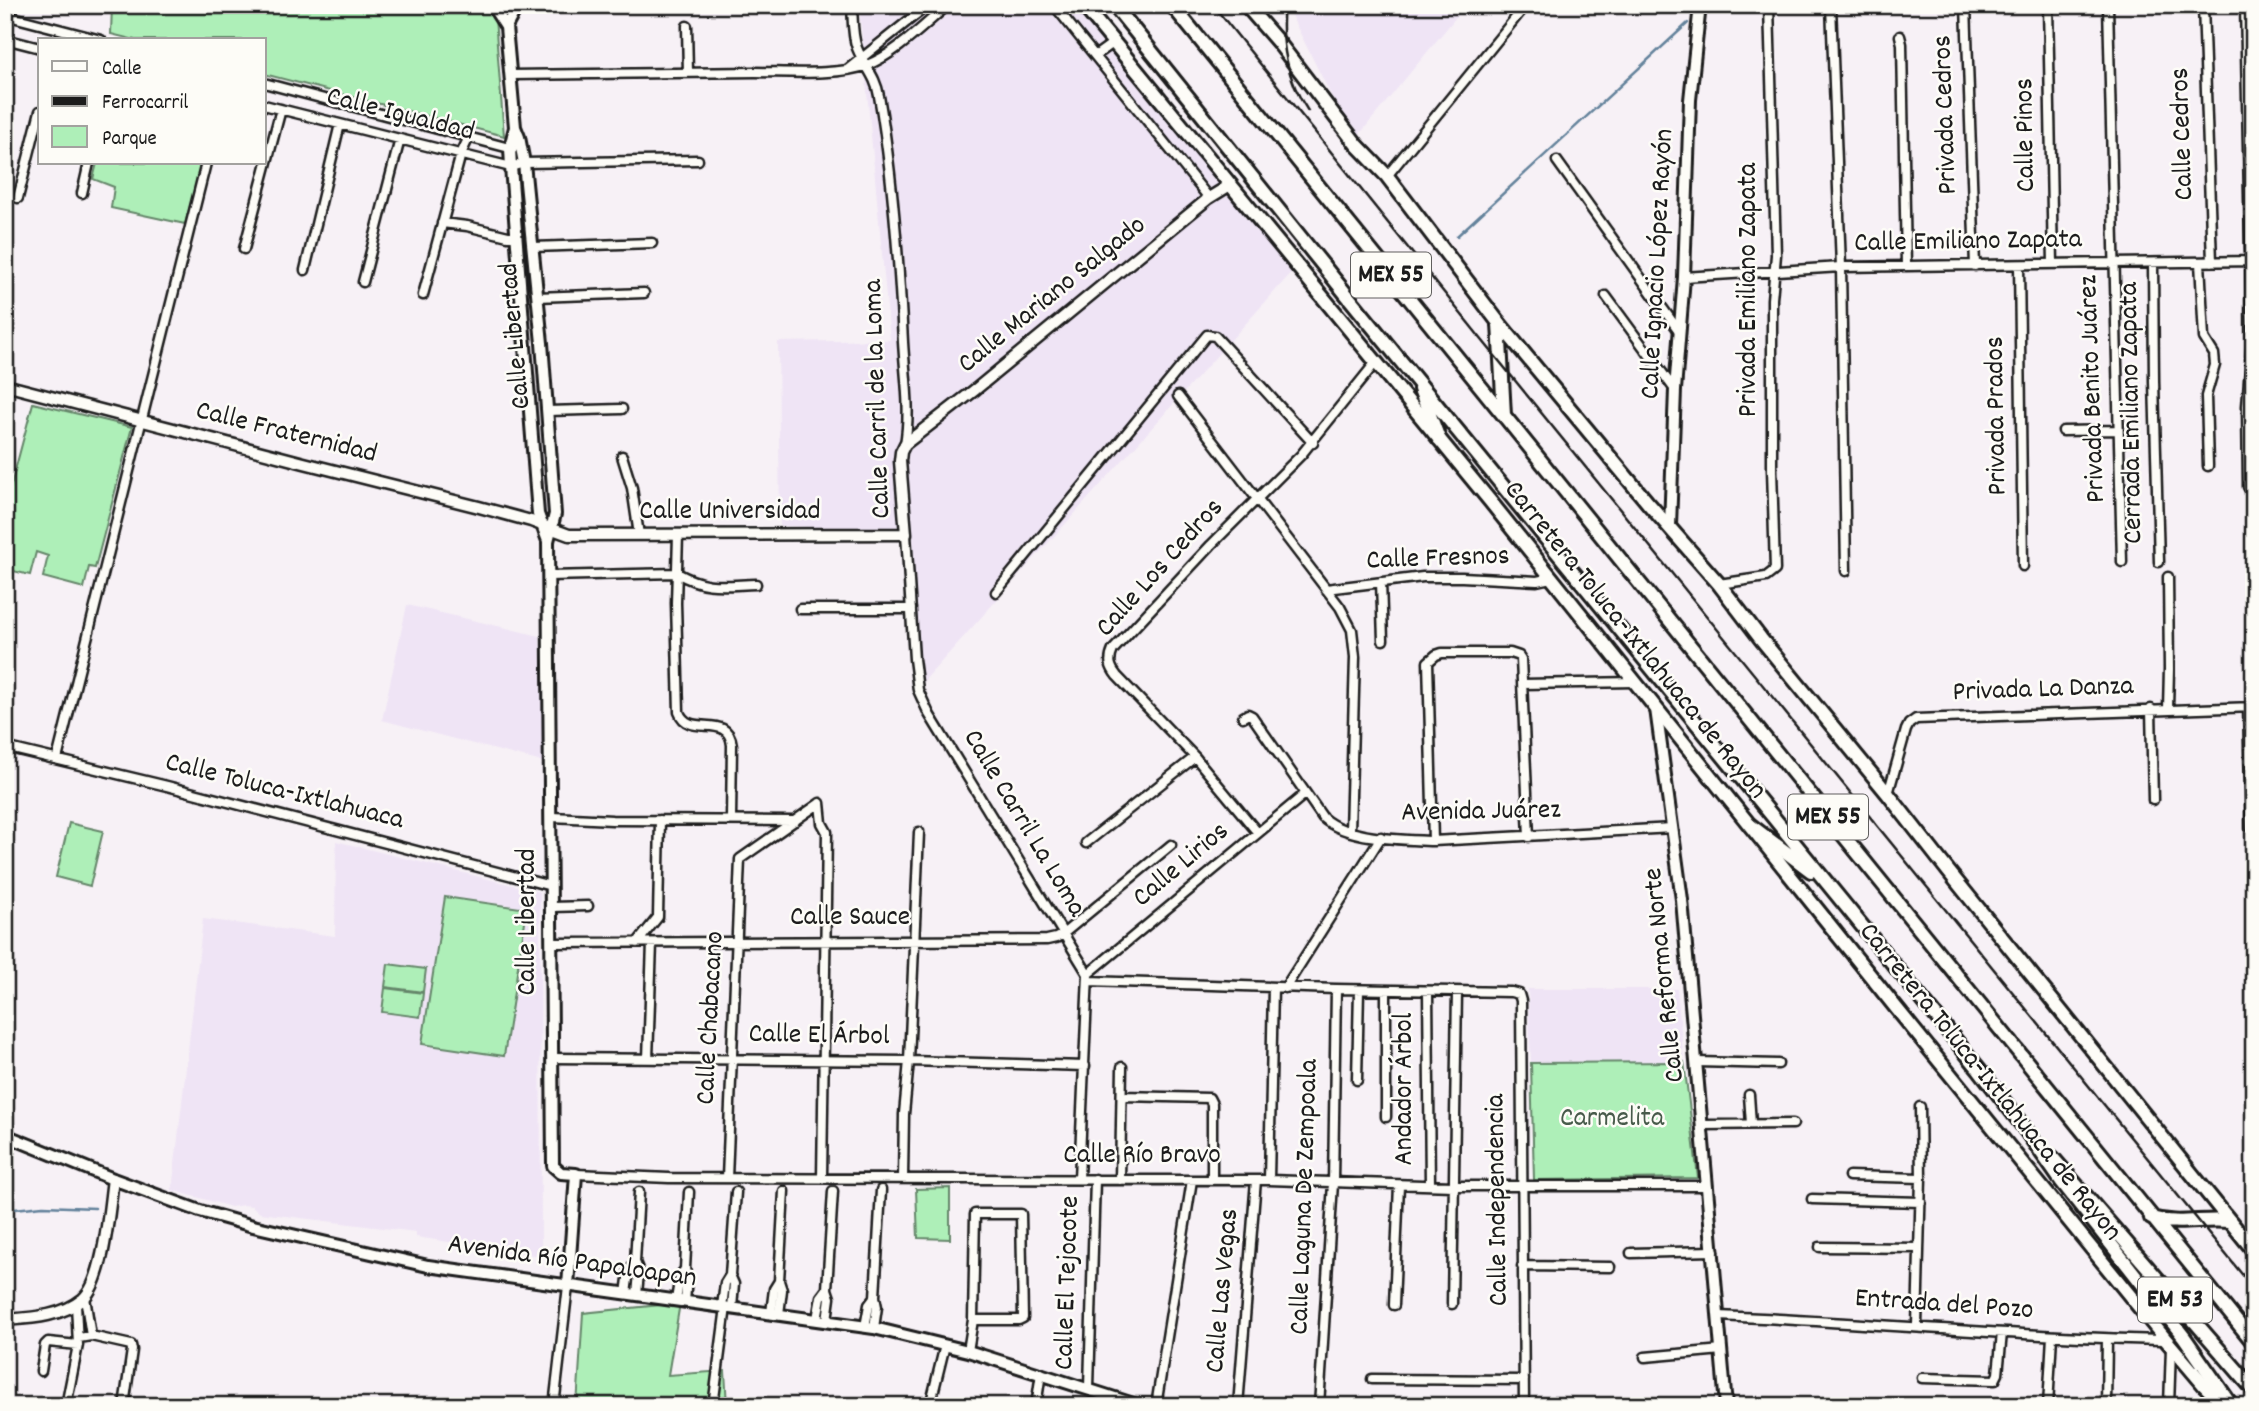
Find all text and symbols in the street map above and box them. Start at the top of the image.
street label: Privada Cedros [1924,35,1970,195]
legend [38,38,266,164]
text: Calle [102,55,141,85]
street label: Calle Cedros [2162,67,2206,201]
street label: Calle Igualdad [322,78,478,154]
street label: Calle Pinos [2006,78,2048,192]
text: Ferrocarril [102,89,188,119]
text: Parque [102,125,157,155]
street label: Calle Ignacio López Rayón [1632,128,1686,400]
street label: Privada Emiliano Zapata [1730,162,1770,417]
street label: Calle Mariano Salgado [950,207,1156,385]
street label: Calle Emiliano Zapata [1854,221,2083,265]
road number: MEX 55 [1351,252,1431,298]
street label: Calle Libertad [491,261,543,411]
street label: Privada Benito Juárez [2070,274,2118,504]
street label: Calle Carril de la Loma [855,278,903,519]
street label: Cerrada Emiliano Zapata [2111,281,2155,544]
street label: Privada Prados [1977,336,2019,496]
street label: Calle Fraternidad [191,392,381,476]
street label: Carretera Toluca-Ixtlahuaca de Rayon [1493,473,1775,809]
street label: Calle Los Cedros [1088,491,1234,647]
street label: Calle Universidad [639,493,821,533]
street label: Calle Fresnos [1366,538,1510,582]
street label: Privada La Danza [1952,668,2135,714]
street label: Calle Carril La Loma [951,723,1095,926]
street label: Calle Toluca-Ixtlahuaca [161,744,408,842]
street label: Avenida Juárez [1401,792,1561,834]
road number: MEX 55 [1788,794,1868,839]
street label: Calle Lirios [1125,814,1239,918]
street label: Calle Libertad [509,848,549,996]
street label: Calle Reforma Norte [1635,866,1697,1084]
street label: Calle Sauce [790,899,910,939]
street label: Carretera Toluca-Ixtlahuaca de Rayon [1848,915,2130,1251]
street label: Calle Chabacano [687,930,737,1106]
street label: Andador Árbol [1386,1012,1426,1166]
street label: Calle El Árbol [748,1016,890,1058]
street label: Calle Laguna De Zempoala [1281,1058,1331,1336]
street label: Calle Independencia [1477,1093,1521,1306]
park label: Carmelita [1560,1100,1665,1140]
street label: Calle Río Bravo [1063,1137,1221,1177]
street label: Calle El Tejocote [1046,1195,1092,1371]
street label: Calle Las Vegas [1197,1207,1251,1375]
street label: Avenida Río Papaloapan [445,1226,699,1300]
road number: EM 53 [2138,1278,2212,1322]
street label: Entrada del Pozo [1853,1280,2035,1332]

